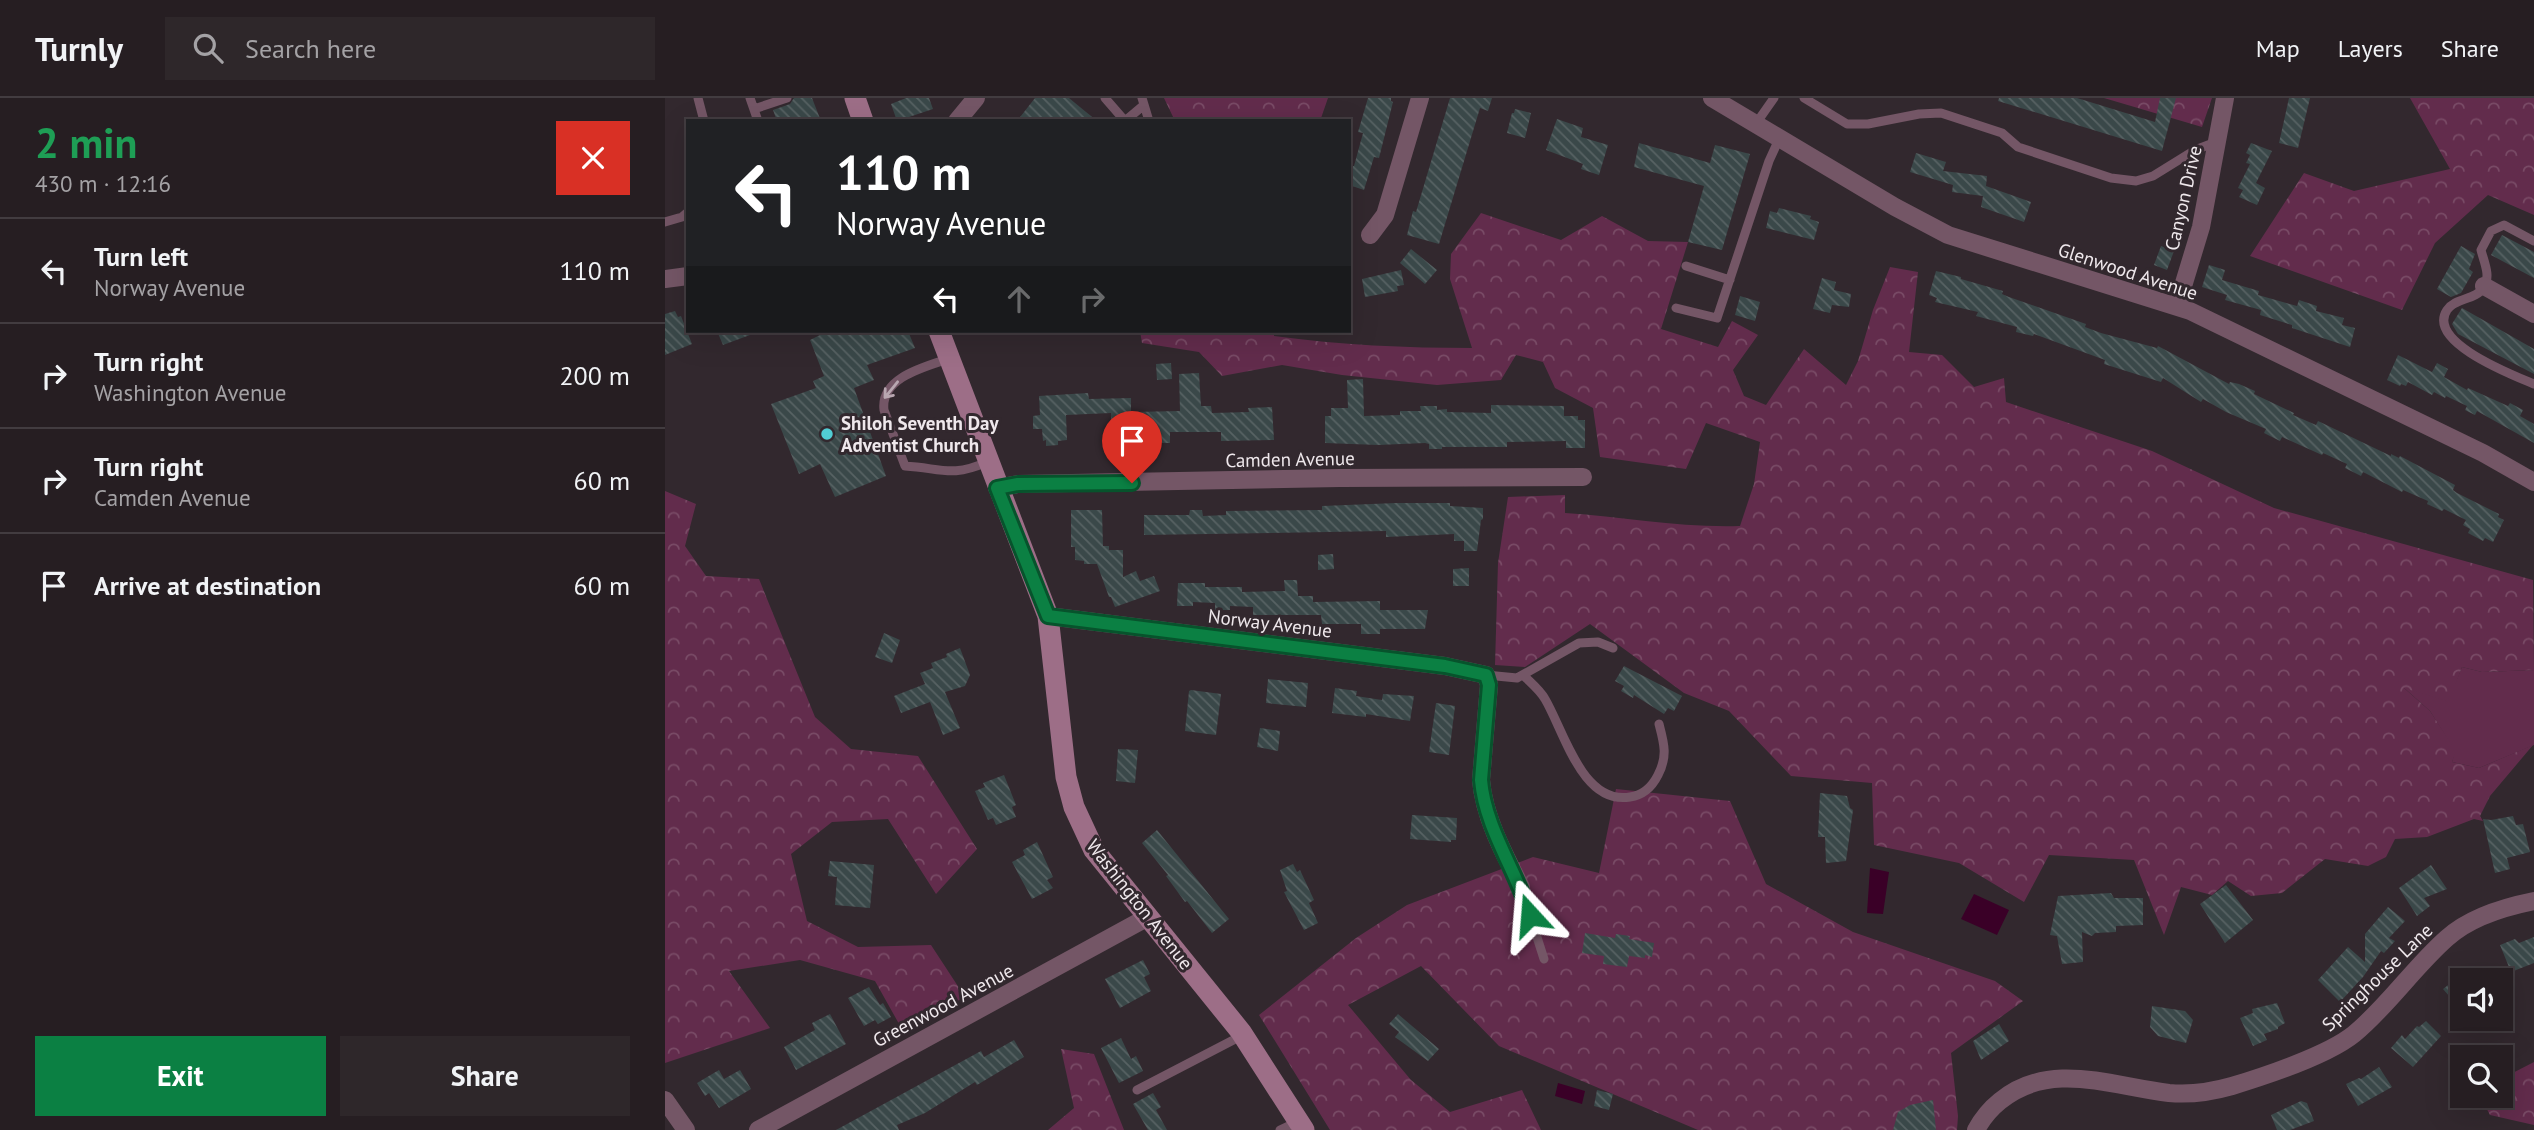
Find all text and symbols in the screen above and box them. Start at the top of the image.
search box [165,17,655,80]
text: Turnly [35,27,123,70]
icon: search [189,29,227,67]
text: Search here [245,32,376,65]
text: Map [2256,33,2300,64]
text: Layers [2338,33,2403,64]
text: Share [2441,33,2499,64]
text: 2 min [35,115,137,170]
button: close [556,121,630,195]
text: 110 m [836,140,971,204]
street label: Canyon Drive [2159,143,2207,253]
icon: left [721,147,812,238]
text: 430 m · 12:16 [35,169,171,198]
text: Norway Avenue [836,202,1046,244]
street label: Glenwood Avenue [2055,237,2201,305]
text: Turn left [94,240,188,273]
icon: left [35,252,73,290]
text: 110 m [559,254,630,287]
text: Norway Avenue [94,273,245,302]
icon: left [927,280,965,318]
icon: ahead [1000,280,1038,318]
icon: right [1073,280,1111,318]
text: Turn right [94,345,203,378]
icon: right [35,357,73,395]
text: 200 m [559,359,630,392]
text: Washington Avenue [94,378,287,407]
one-way arrow [884,380,899,398]
place label: Shiloh Seventh Day Adventist Church [841,411,999,457]
pin [1102,411,1162,483]
icon: arrive [1113,422,1151,460]
marker: Shiloh Seventh Day Adventist Church [819,426,835,442]
street label: Camden Avenue [1225,446,1355,472]
text: Turn right [94,450,203,483]
icon: right [35,462,73,500]
text: 60 m [574,464,630,497]
text: Camden Avenue [94,483,251,512]
icon: arrive [35,567,73,605]
text: Arrive at destination [94,569,321,602]
text: 60 m [574,569,630,602]
street label: Norway Avenue [1207,603,1333,643]
street label: Washington Avenue [1082,834,1198,974]
position arrow [1493,878,1567,952]
street label: Springhouse Lane [2317,918,2437,1036]
street label: Greenwood Avenue [869,958,1017,1052]
map controls [2450,968,2513,1108]
button: sound [2450,968,2513,1031]
button: Exit [35,1036,326,1116]
button: Share [340,1036,630,1116]
button: search [2450,1045,2513,1108]

